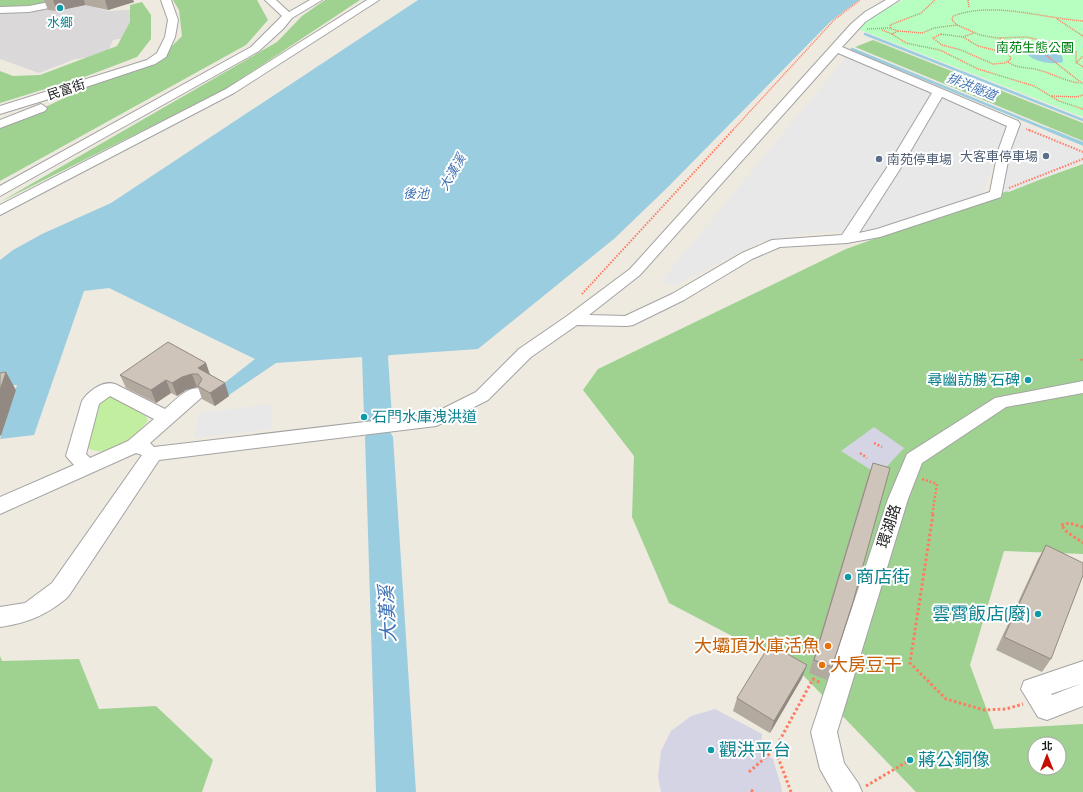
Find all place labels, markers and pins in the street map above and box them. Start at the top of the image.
marker: 水鄉 [55,3,65,13]
place label: 水鄉 [47,15,73,31]
place label: 大客車停車場 [960,149,1038,165]
marker: 大客車停車場 [1041,151,1051,161]
place label: 南苑停車場 [887,152,952,168]
marker: 南苑停車場 [874,154,884,164]
place label: 尋幽訪勝 石碑 [928,371,1020,390]
marker: 尋幽訪勝 石碑 [1023,375,1033,385]
place label: 石門水庫洩洪道 [372,408,477,427]
marker: 石門水庫洩洪道 [359,412,369,422]
place label: 商店街 [856,567,910,588]
marker: 商店街 [843,572,853,582]
place label: 雲霄飯店(廢) [932,604,1030,625]
marker: 雲霄飯店(廢) [1033,609,1043,619]
place label: 大壩頂水庫活魚 [694,636,820,657]
marker: 大壩頂水庫活魚 [823,641,833,651]
place label: 大房豆干 [830,655,902,676]
marker: 大房豆干 [817,660,827,670]
place label: 觀洪平台 [719,740,791,761]
marker: 觀洪平台 [706,745,716,755]
place label: 蔣公銅像 [918,750,990,771]
marker: 蔣公銅像 [905,755,915,765]

